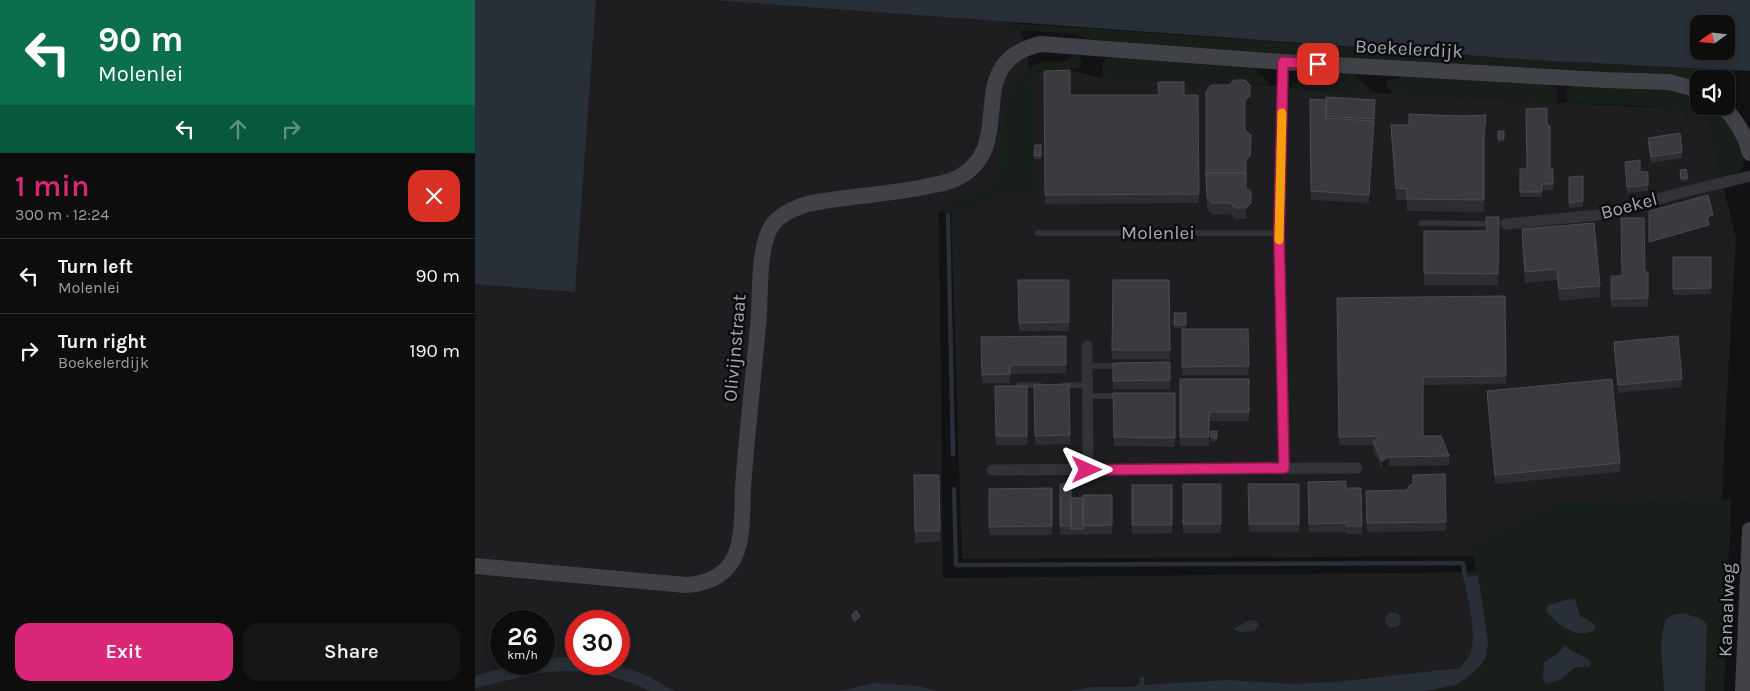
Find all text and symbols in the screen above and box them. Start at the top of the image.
north arrow [1690,15,1735,60]
map controls [1690,15,1735,115]
text: 90 m [98,19,184,60]
icon: left [15,20,80,85]
street label: Boekelerdijk [1355,35,1464,63]
pin [1297,43,1339,85]
icon: arrive [1304,50,1332,78]
text: Molenlei [98,61,183,87]
button: sound [1690,70,1735,115]
icon: left [171,115,199,143]
icon: ahead [224,115,252,143]
icon: right [277,115,305,143]
text: 1 min [15,168,89,204]
button: close [408,170,460,222]
street label: Boekel [1598,188,1660,224]
text: 300 m · 12:24 [15,205,109,224]
street label: Molenlei [1121,222,1195,244]
text: Turn left [58,256,133,278]
icon: left [15,262,43,290]
text: 90 m [415,265,460,287]
text: Molenlei [58,278,120,297]
street label: Olivijnstraat [719,293,751,403]
text: Turn right [58,331,147,353]
icon: right [15,337,43,365]
text: 190 m [409,340,460,362]
text: Boekelerdijk [58,353,149,372]
position arrow [1060,443,1112,495]
street label: Kanaalweg [1714,562,1740,657]
speed limit sign: 30 [565,610,630,675]
text: 26 [507,622,538,651]
button: Exit [15,623,233,681]
button: Share [243,623,460,681]
text: km/h [507,648,538,662]

